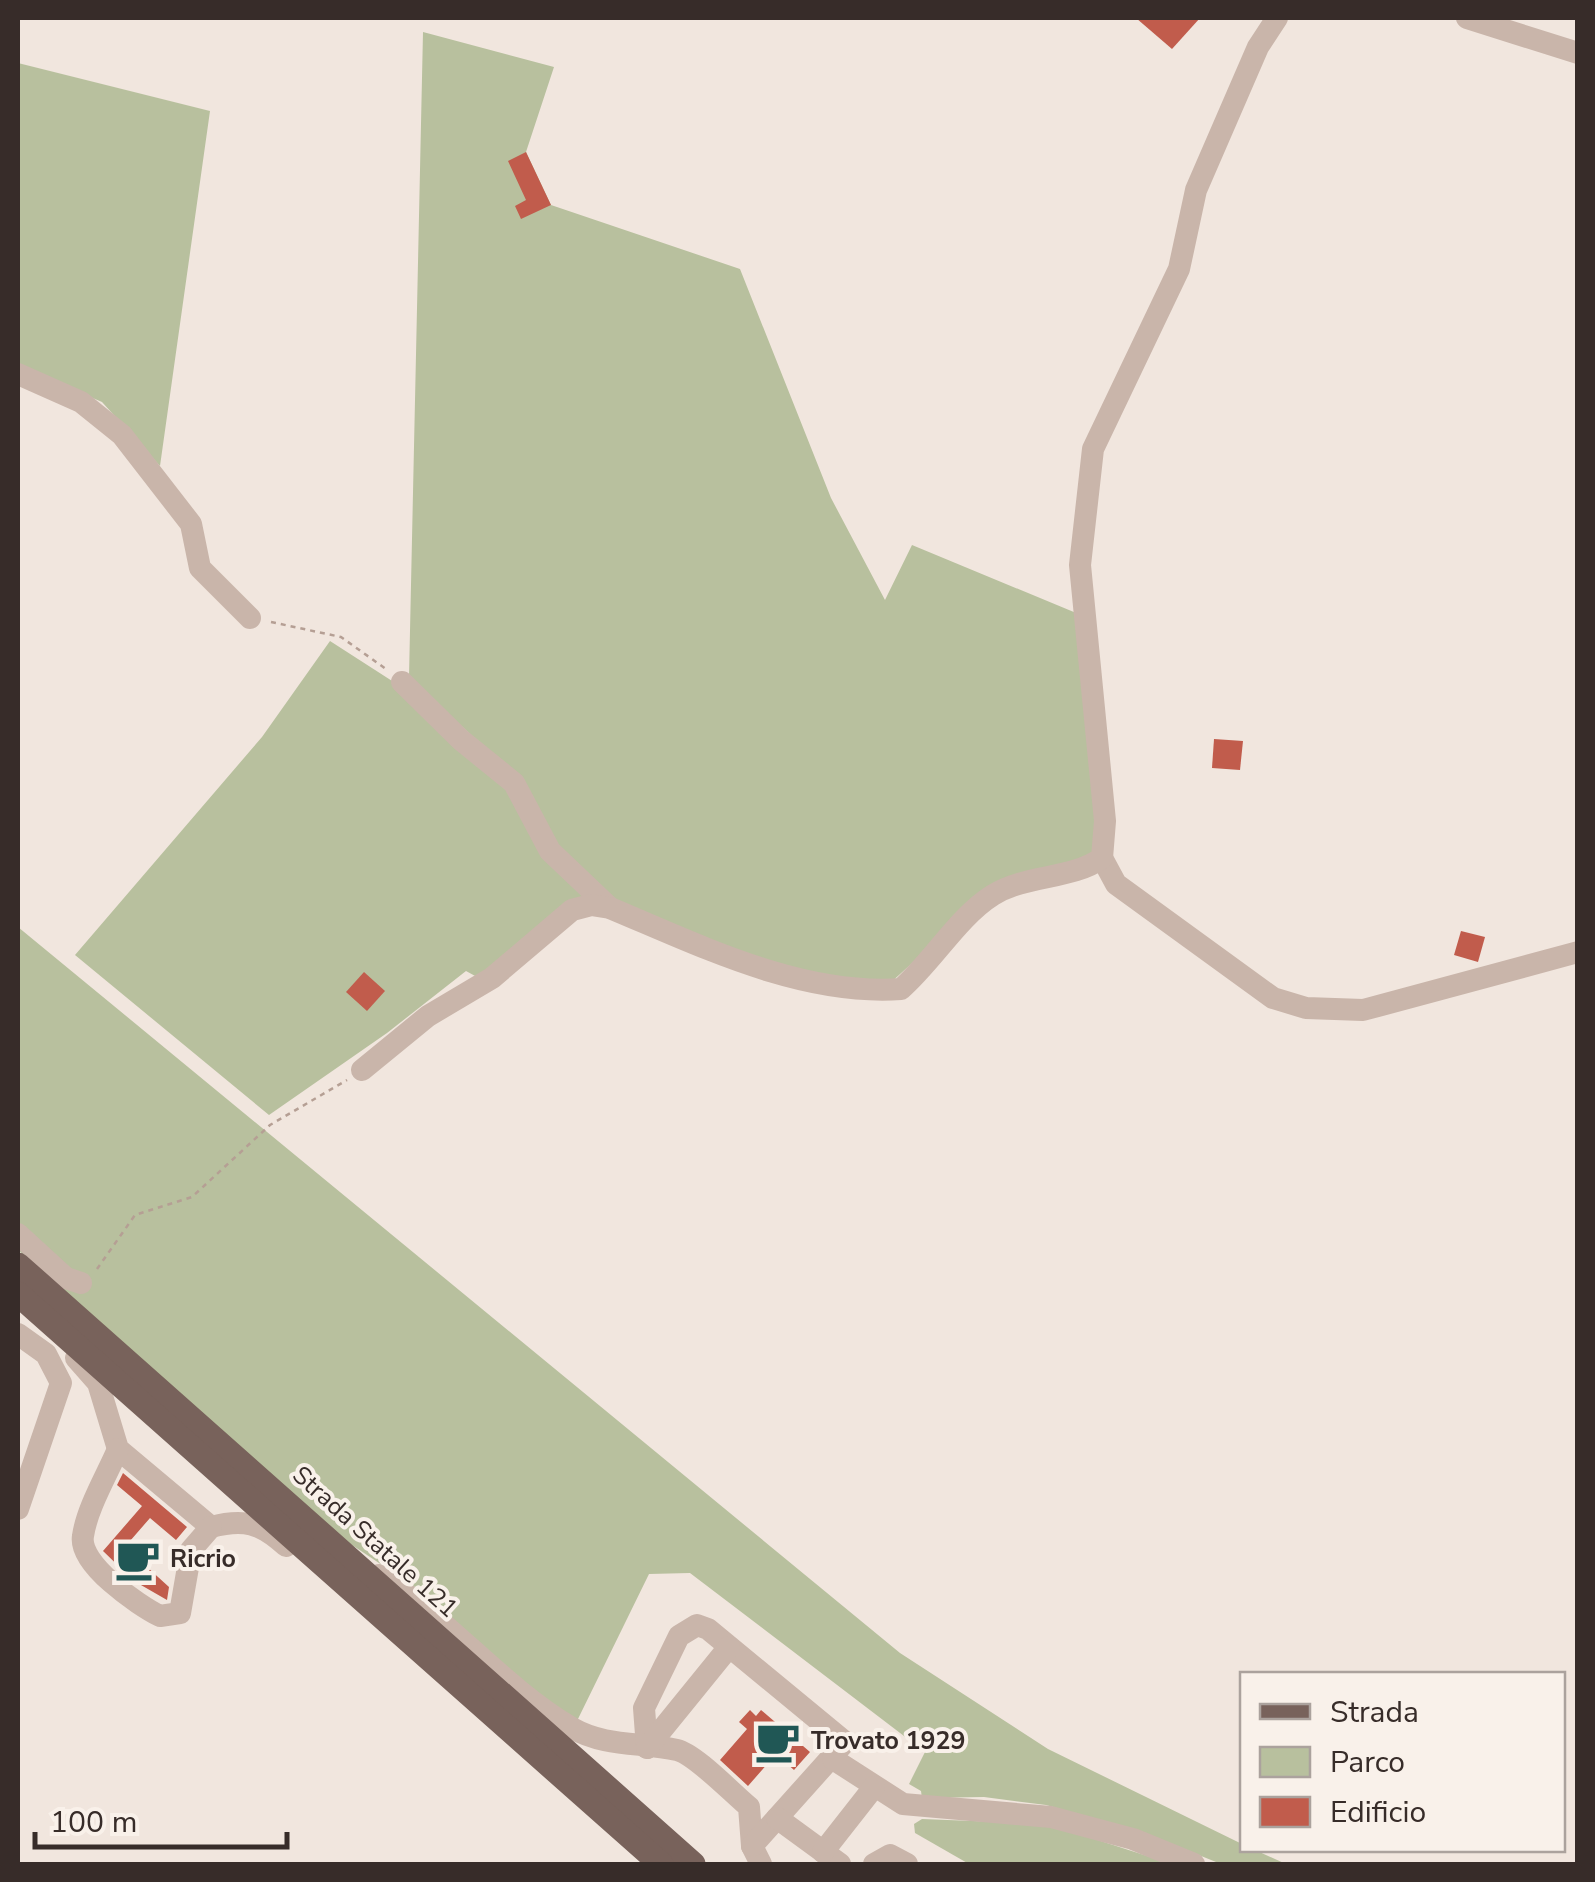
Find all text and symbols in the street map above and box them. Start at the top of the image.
street label: Strada Statale 121 [285,1459,465,1625]
cafe icon: Ricrio [113,1535,161,1583]
place label: Ricrio [170,1542,236,1576]
legend [1240,1672,1565,1852]
text: Strada [1330,1692,1419,1733]
cafe icon: Trovato 1929 [754,1717,802,1765]
place label: Trovato 1929 [811,1724,966,1758]
text: Parco [1330,1742,1405,1783]
scale bar [35,1787,288,1849]
text: Edificio [1330,1792,1426,1833]
text: 100 m [50,1802,137,1843]

